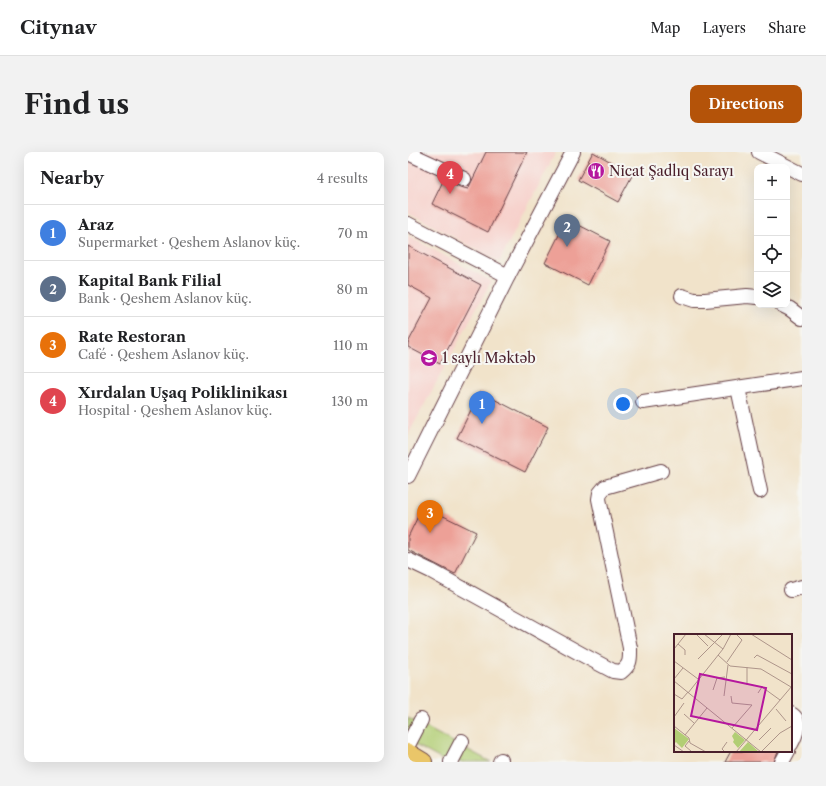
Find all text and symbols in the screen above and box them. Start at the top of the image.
text: Citynav [20,16,97,39]
text: Map [650,19,680,37]
text: Layers [702,19,746,37]
text: Share [768,19,806,37]
button: Directions [690,85,802,123]
text: Find us [24,87,129,121]
pin: 4 [437,161,463,194]
restaurant icon: Nicat Şadlıq Sarayı [586,161,606,181]
place label: Nicat Şadlıq Sarayı [609,162,734,180]
map controls [754,164,790,308]
button: + [754,164,790,200]
text: Nearby [40,168,104,188]
text: 4 results [317,170,368,186]
button: − [754,200,790,236]
pin: 2 [554,214,580,247]
text: Araz [78,215,114,234]
text: 1 [50,225,56,241]
text: 70 m [338,225,368,241]
text: Supermarket · Qeshem Aslanov küç. [78,234,300,250]
button: locate [754,236,790,272]
text: Kapital Bank Filial [78,271,221,290]
button: layers [754,272,790,308]
text: 2 [49,281,57,297]
text: 80 m [336,281,368,297]
text: Bank · Qeshem Aslanov küç. [78,290,252,306]
text: Rate Restoran [78,327,186,346]
text: 3 [49,337,57,353]
text: 110 m [333,337,368,353]
text: Café · Qeshem Aslanov küç. [78,346,249,362]
school or university icon: 1 saylı Məktəb [419,348,439,368]
place label: 1 saylı Məktəb [442,349,536,367]
text: Xırdalan Uşaq Poliklinikası [78,383,288,402]
pin: 1 [469,391,495,424]
text: 4 [49,393,57,409]
text: 130 m [332,393,368,409]
your location [613,394,633,414]
text: Hospital · Qeshem Aslanov küç. [78,402,272,418]
pin: 3 [417,500,443,533]
inset map [674,634,792,752]

